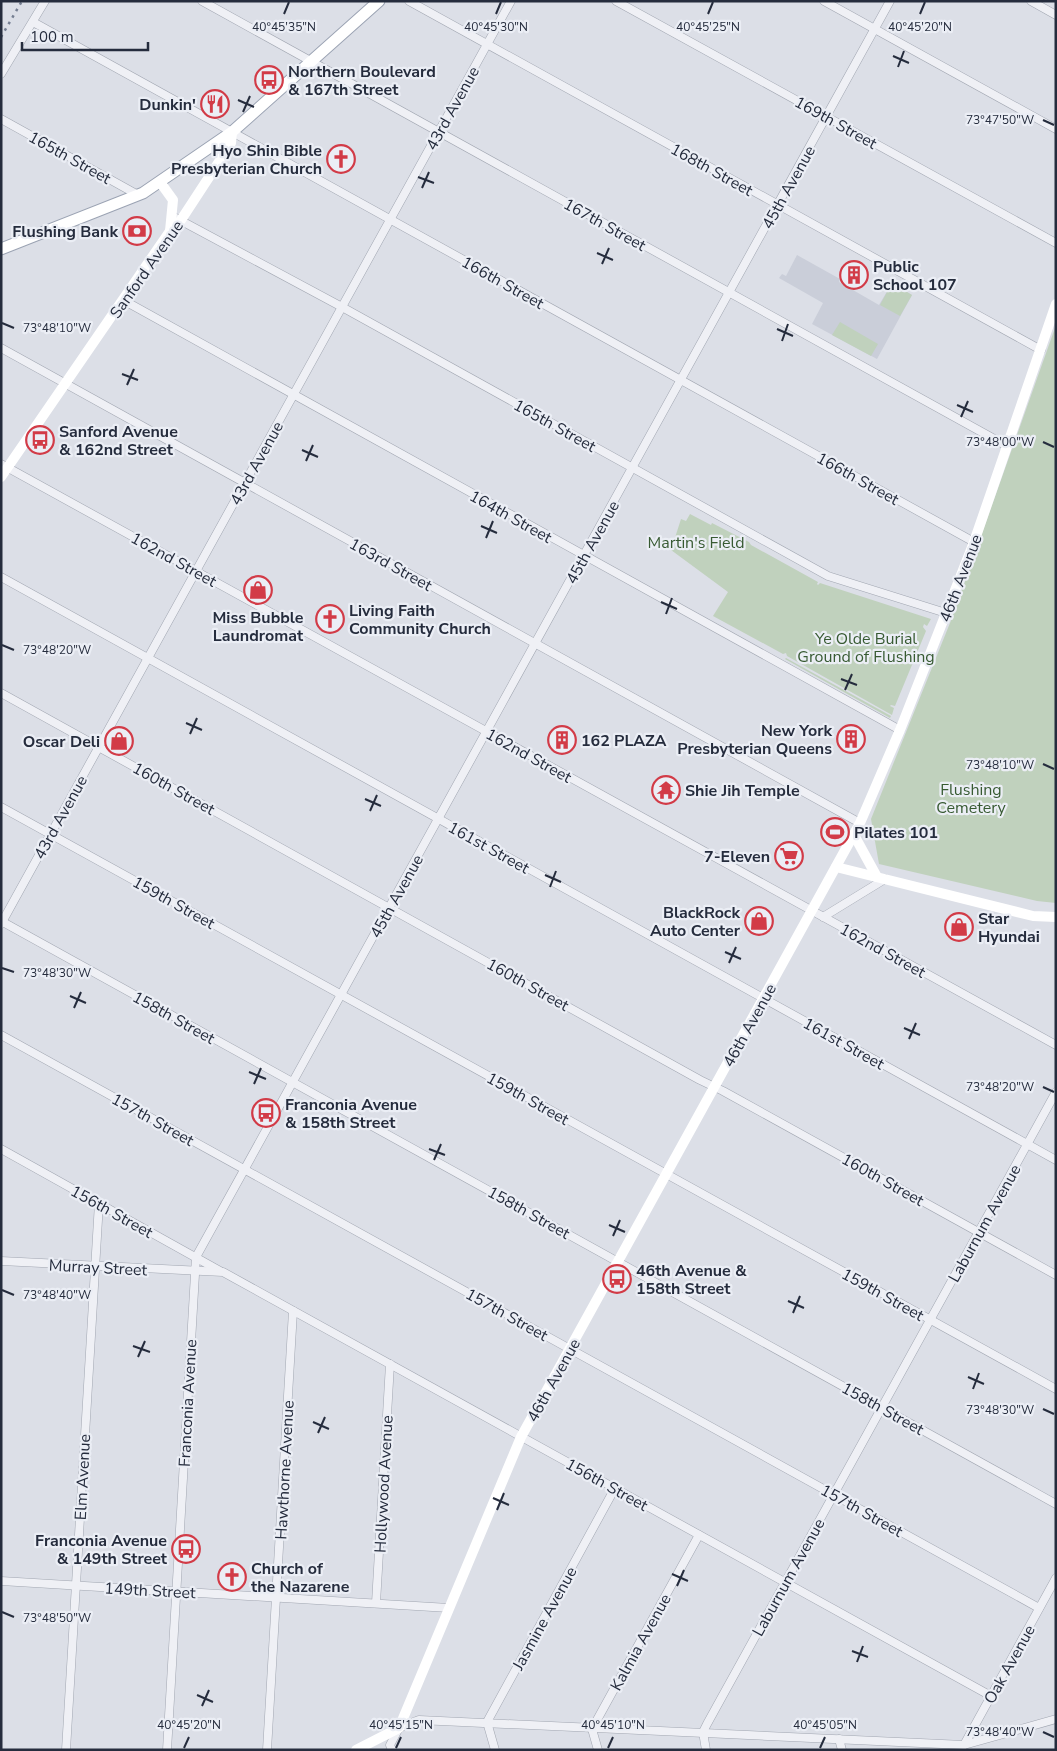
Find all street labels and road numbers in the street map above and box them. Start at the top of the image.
street label: 43rd Avenue [421,63,485,154]
street label: 169th Street [790,91,881,155]
street label: 165th Street [24,126,115,190]
street label: 168th Street [666,138,757,202]
street label: 45th Avenue [757,142,821,233]
street label: 167th Street [559,193,650,257]
street label: Sanford Avenue [105,216,189,323]
street label: 166th Street [457,251,548,315]
street label: 165th Street [509,394,600,458]
street label: 43rd Avenue [225,418,289,509]
street label: 166th Street [812,447,903,511]
street label: 164th Street [465,485,556,549]
street label: 45th Avenue [561,497,625,588]
street label: 162nd Street [127,527,221,593]
street label: 46th Avenue [934,531,988,625]
street label: 163rd Street [345,533,436,597]
street label: 162nd Street [482,723,576,789]
street label: 160th Street [128,757,219,821]
street label: 43rd Avenue [29,772,93,863]
street label: 161st Street [444,816,533,879]
street label: 45th Avenue [365,851,429,942]
street label: 159th Street [128,871,219,935]
street label: 162nd Street [836,918,930,984]
street label: 160th Street [482,953,573,1017]
street label: 46th Avenue [718,980,782,1071]
street label: 158th Street [128,986,219,1050]
street label: 161st Street [799,1012,888,1075]
street label: 159th Street [482,1067,573,1131]
street label: 157th Street [107,1088,198,1152]
street label: 160th Street [837,1148,928,1212]
street label: Laburnum Avenue [943,1161,1026,1286]
street label: 156th Street [66,1180,157,1244]
street label: 158th Street [483,1181,574,1245]
street label: Murray Street [48,1254,148,1282]
street label: 159th Street [837,1263,928,1327]
street label: 157th Street [461,1283,552,1347]
street label: 46th Avenue [522,1335,586,1426]
street label: Franconia Avenue [174,1339,202,1467]
street label: 158th Street [837,1377,928,1441]
street label: Hawthorne Avenue [270,1400,300,1540]
street label: Hollywood Avenue [369,1415,399,1553]
street label: Elm Avenue [70,1433,96,1521]
street label: 156th Street [561,1453,652,1517]
street label: 157th Street [816,1479,907,1543]
street label: Laburnum Avenue [747,1515,830,1640]
street label: Jasmine Avenue [507,1563,582,1675]
street label: 149th Street [104,1578,196,1604]
street label: Kalmia Avenue [605,1590,677,1695]
street label: Oak Avenue [979,1621,1041,1708]

